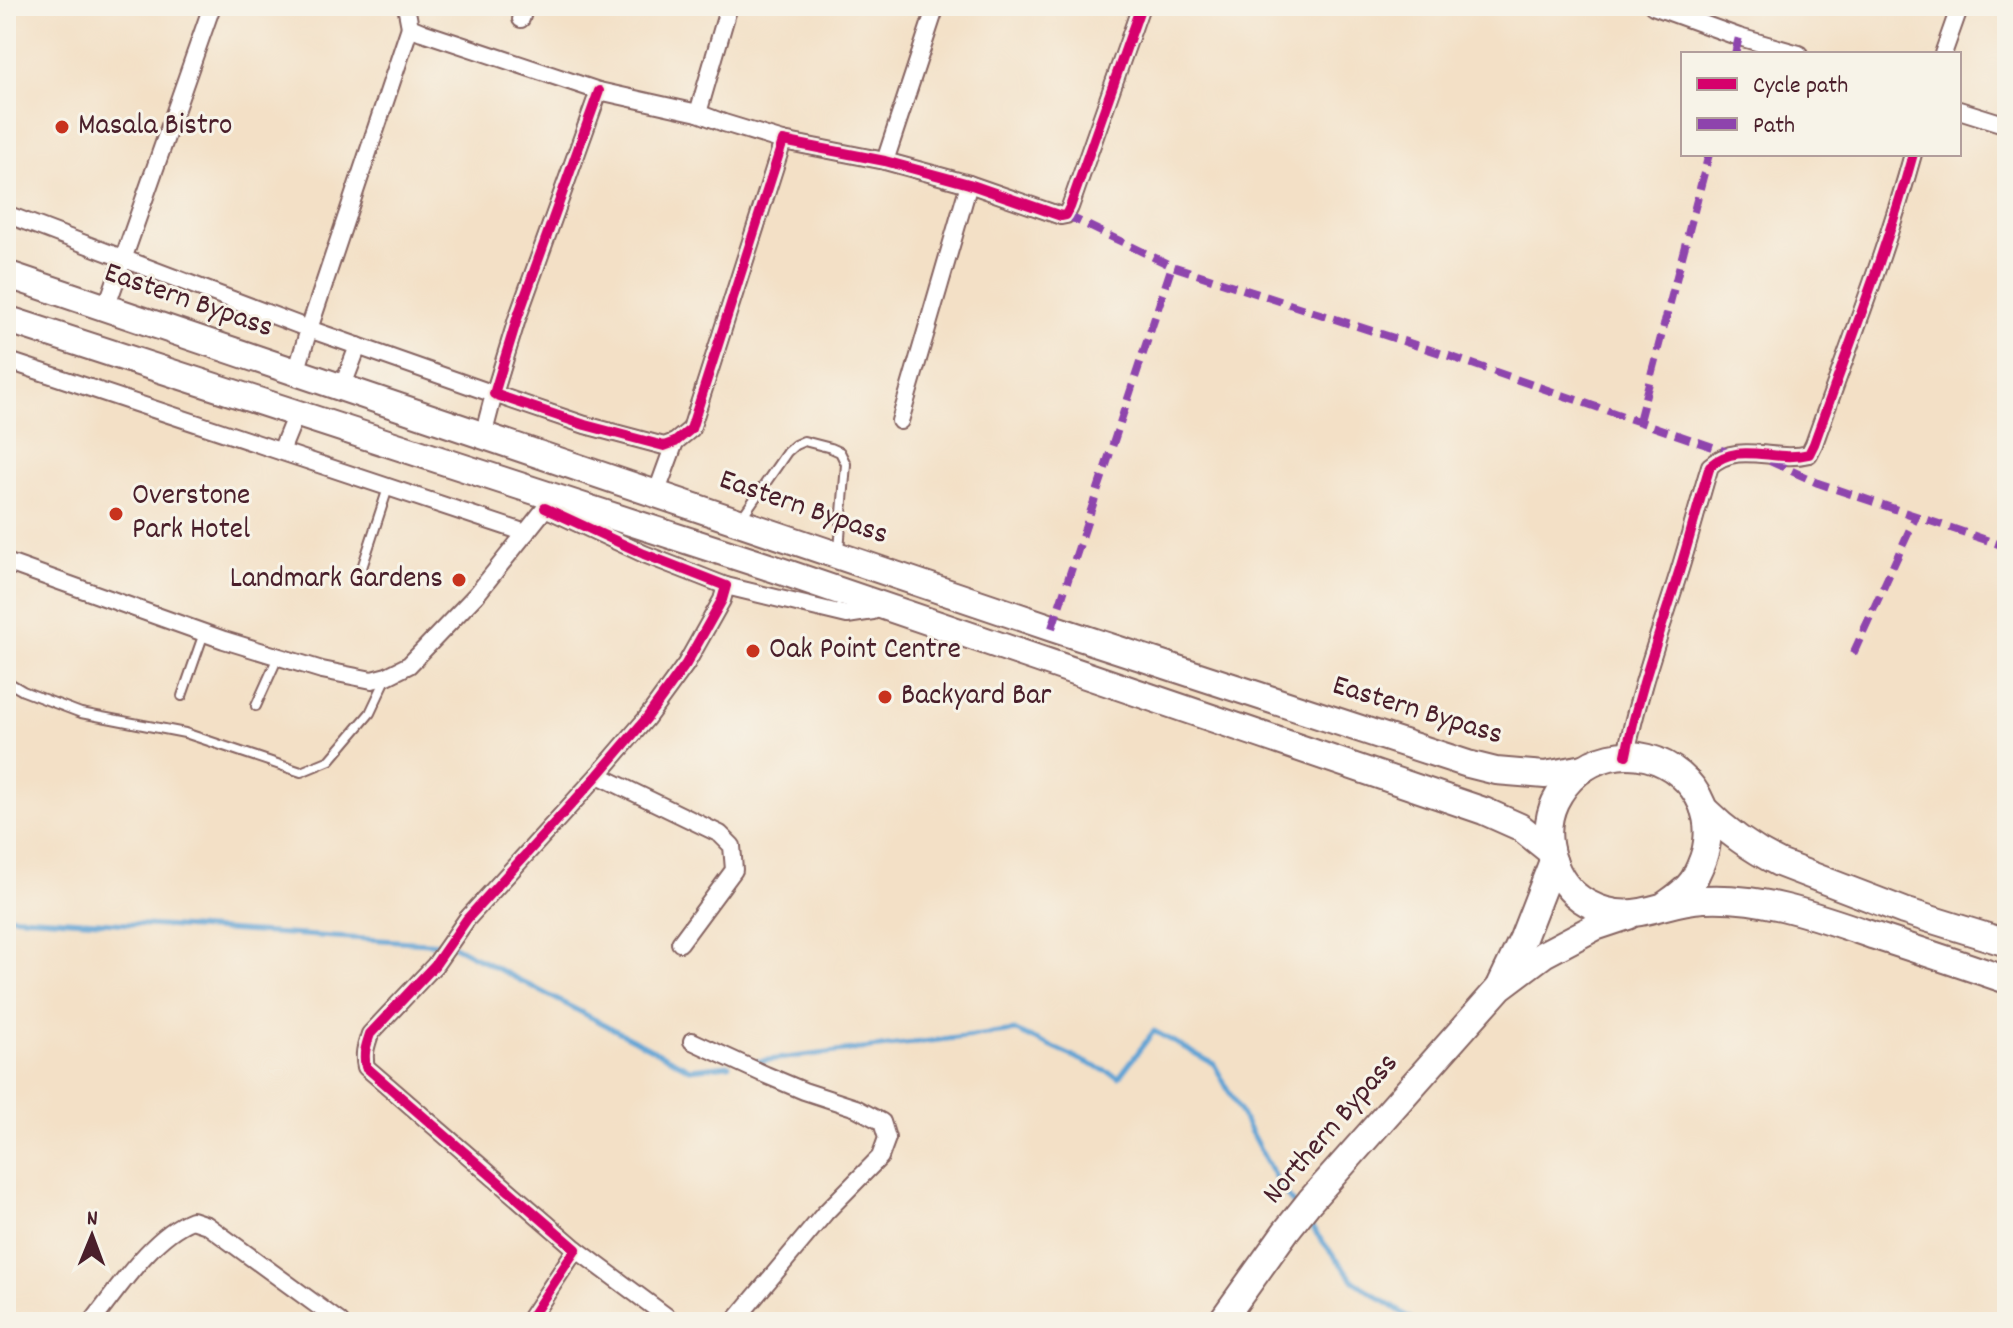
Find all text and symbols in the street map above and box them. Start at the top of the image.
legend [1681,52,1961,156]
text: Cycle path [1753,70,1848,104]
place label: Masala Bistro [78,106,232,149]
text: Path [1753,110,1795,144]
marker: Masala Bistro [53,118,71,136]
street label: Eastern Bypass [98,253,278,351]
street label: Eastern Bypass [713,460,893,558]
place label: Overstone Park Hotel [132,476,250,553]
marker: Overstone Park Hotel [107,505,125,523]
place label: Landmark Gardens [230,559,443,602]
marker: Landmark Gardens [450,571,468,589]
place label: Oak Point Centre [769,630,961,673]
marker: Oak Point Centre [744,642,762,660]
street label: Eastern Bypass [1327,666,1507,758]
place label: Backyard Bar [901,676,1051,719]
marker: Backyard Bar [876,688,894,706]
street label: Northern Bypass [1254,1045,1410,1215]
north arrow [52,1196,132,1276]
text: N [87,1204,98,1235]

